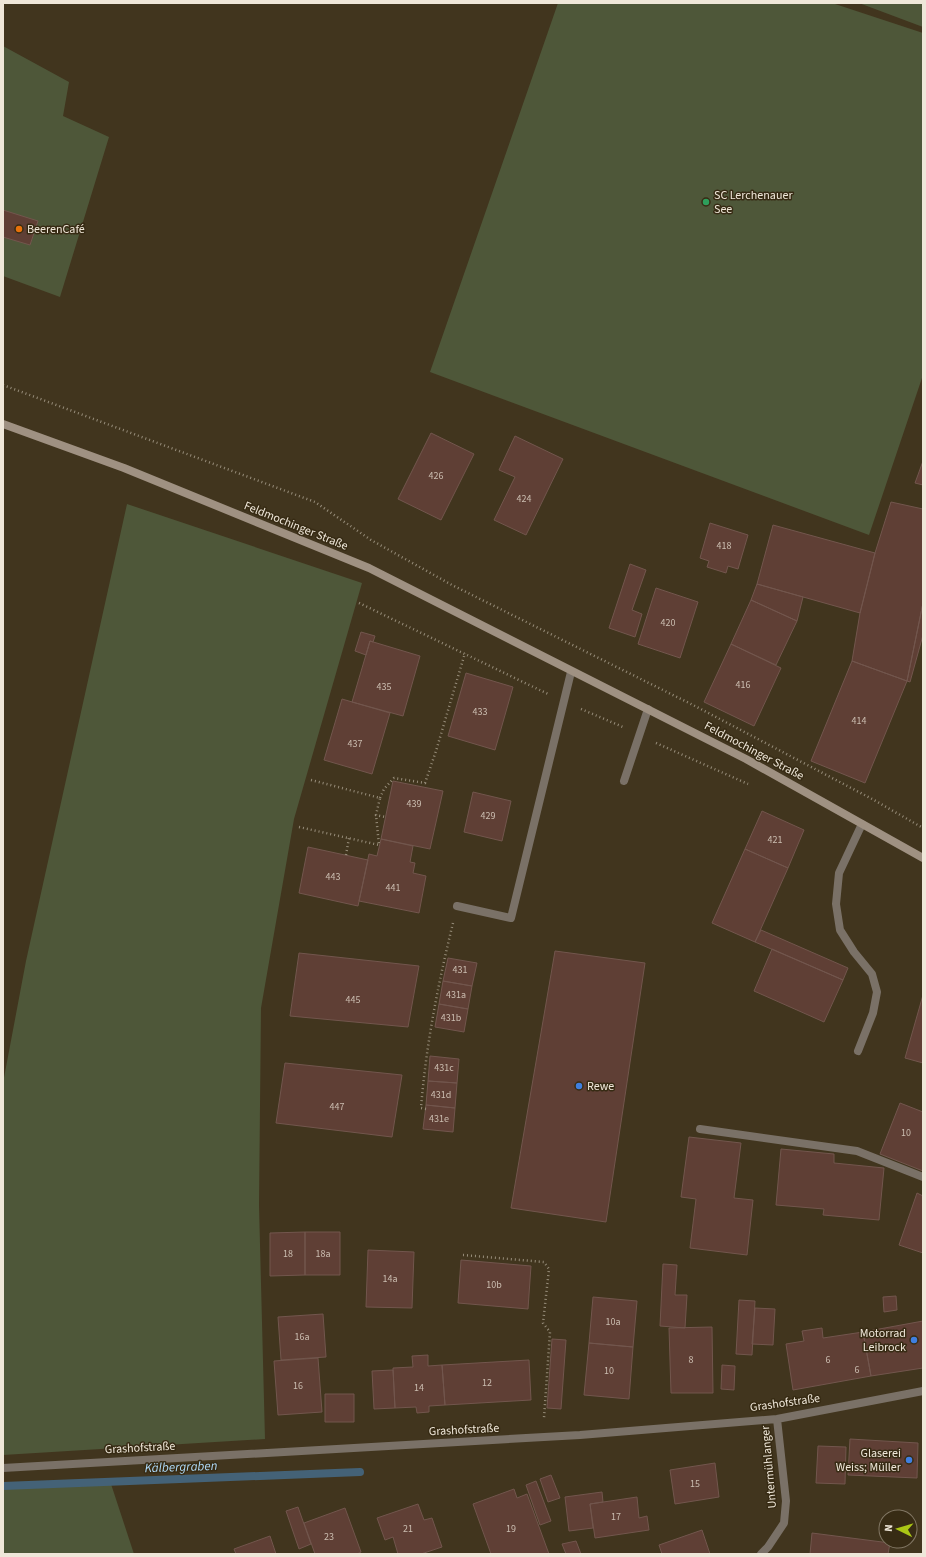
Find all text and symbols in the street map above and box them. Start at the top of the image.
place label: SC Lerchenauer See [714,187,793,218]
marker: SC Lerchenauer See [701,197,711,207]
place label: BeerenCafé [27,221,85,238]
marker: BeerenCafé [14,224,24,234]
house number: 426 [429,469,443,483]
house number: 424 [517,492,531,506]
street label: Feldmochinger Straße [241,497,351,555]
house number: 418 [717,539,731,553]
house number: 420 [661,616,675,630]
house number: 416 [736,678,750,692]
house number: 435 [377,680,391,694]
house number: 433 [473,705,487,719]
house number: 414 [852,714,866,728]
street label: Feldmochinger Straße [701,717,807,785]
house number: 437 [348,737,362,751]
house number: 439 [407,797,421,811]
house number: 429 [481,809,495,823]
house number: 421 [768,833,782,847]
house number: 443 [326,870,340,884]
house number: 441 [386,881,400,895]
house number: 431 [453,963,467,977]
house number: 431a [446,988,466,1002]
house number: 445 [346,993,360,1007]
house number: 431b [441,1011,462,1025]
house number: 431c [434,1061,454,1075]
place label: Rewe [587,1078,614,1095]
marker: Rewe [574,1081,584,1091]
house number: 431d [431,1088,451,1102]
house number: 447 [330,1100,344,1114]
house number: 431e [429,1112,449,1126]
house number: 10 [901,1126,911,1140]
house number: 18 [283,1247,293,1261]
house number: 18a [316,1247,330,1261]
house number: 14a [383,1272,397,1286]
house number: 10b [486,1278,502,1292]
house number: 10a [606,1315,620,1329]
place label: Motorrad Leibrock [860,1325,906,1356]
house number: 16a [295,1330,309,1344]
marker: Motorrad Leibrock [909,1335,919,1345]
house number: 8 [689,1353,694,1367]
house number: 6 [826,1353,831,1367]
house number: 6 [855,1363,860,1377]
house number: 10 [604,1364,614,1378]
house number: 12 [482,1376,492,1390]
house number: 16 [293,1379,303,1393]
house number: 14 [414,1381,424,1395]
street label: Grashofstraße [749,1390,821,1416]
street label: Grashofstraße [428,1420,500,1440]
street label: Untermühlanger [757,1424,781,1509]
street label: Grashofstraße [104,1438,176,1458]
place label: Glaserei Weiss; Müller [836,1445,902,1476]
marker: Glaserei Weiss; Müller [904,1455,914,1465]
water label: Kälbergraben [144,1457,218,1477]
house number: 15 [690,1477,700,1491]
north arrow [878,1509,918,1549]
house number: 17 [611,1510,621,1524]
house number: 21 [403,1522,413,1536]
house number: 19 [506,1522,516,1536]
text: N [881,1524,896,1532]
house number: 23 [324,1530,334,1544]

